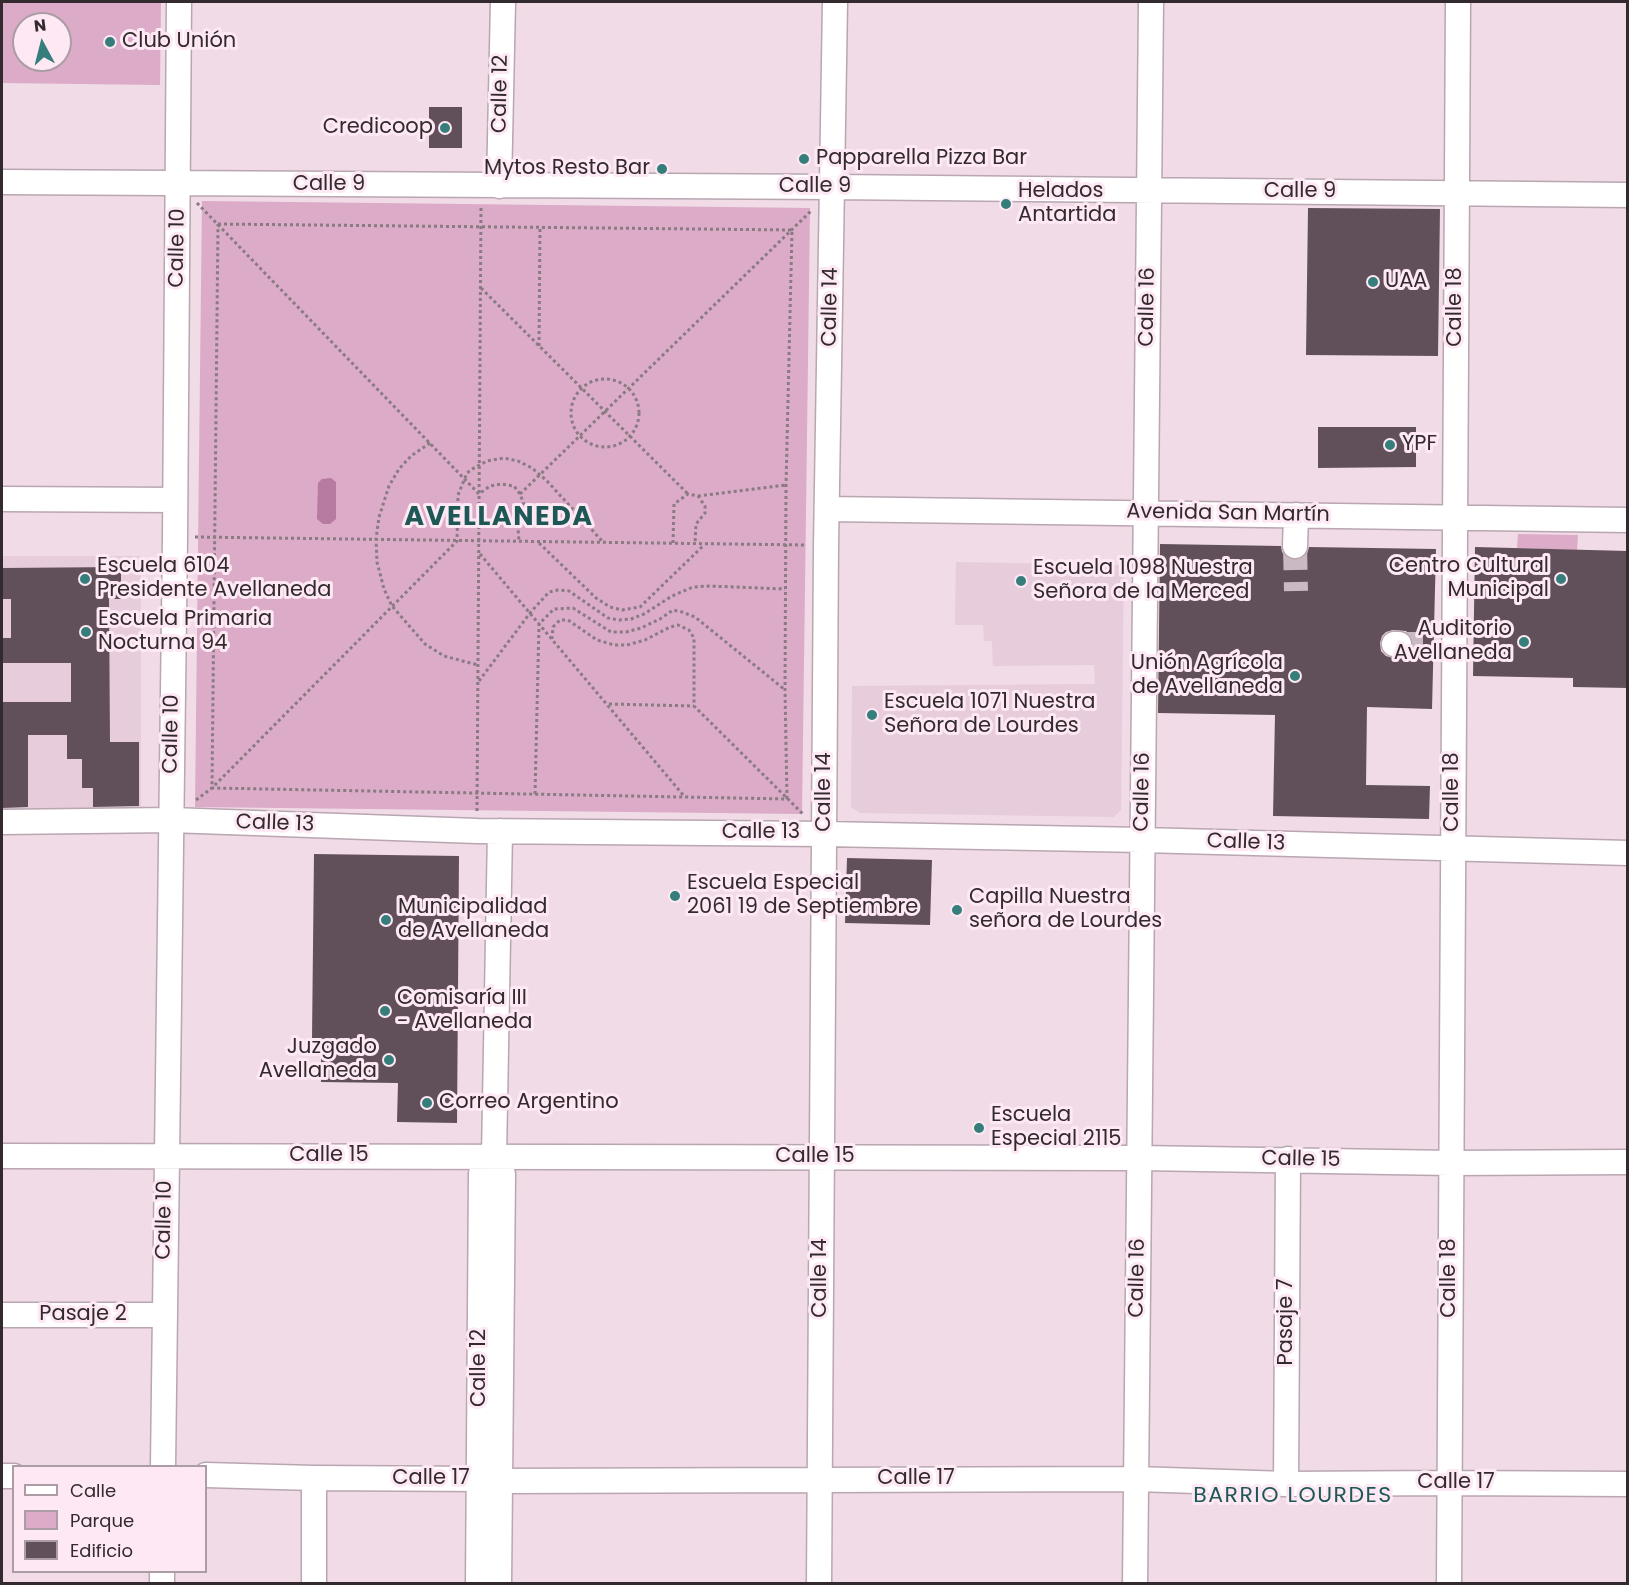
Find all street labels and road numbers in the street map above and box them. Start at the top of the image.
street label: Calle 12 [488,55,514,133]
street label: Calle 9 [293,172,365,198]
street label: Calle 9 [779,174,851,200]
street label: Calle 9 [1264,179,1336,205]
street label: Calle 10 [165,208,191,288]
street label: Calle 14 [818,267,844,347]
street label: Calle 16 [1135,267,1161,347]
street label: Calle 18 [1443,267,1469,347]
street label: Avenida San Martín [1126,500,1330,528]
street label: Calle 10 [159,694,185,774]
street label: Calle 14 [812,752,838,832]
street label: Calle 16 [1130,752,1156,832]
street label: Calle 18 [1440,752,1466,832]
street label: Calle 13 [235,810,315,838]
street label: Calle 13 [722,820,800,846]
street label: Calle 13 [1206,829,1286,857]
street label: Calle 15 [289,1143,369,1169]
street label: Calle 15 [775,1144,855,1170]
street label: Calle 15 [1261,1147,1341,1173]
street label: Calle 10 [152,1180,178,1260]
street label: Calle 14 [808,1238,834,1318]
street label: Calle 16 [1125,1238,1151,1318]
street label: Calle 18 [1437,1238,1463,1318]
street label: Pasaje 7 [1274,1279,1300,1365]
street label: Pasaje 2 [39,1302,127,1328]
street label: Calle 12 [467,1329,493,1407]
street label: Calle 17 [392,1466,470,1492]
street label: Calle 17 [877,1466,955,1492]
street label: Calle 17 [1417,1470,1495,1496]

